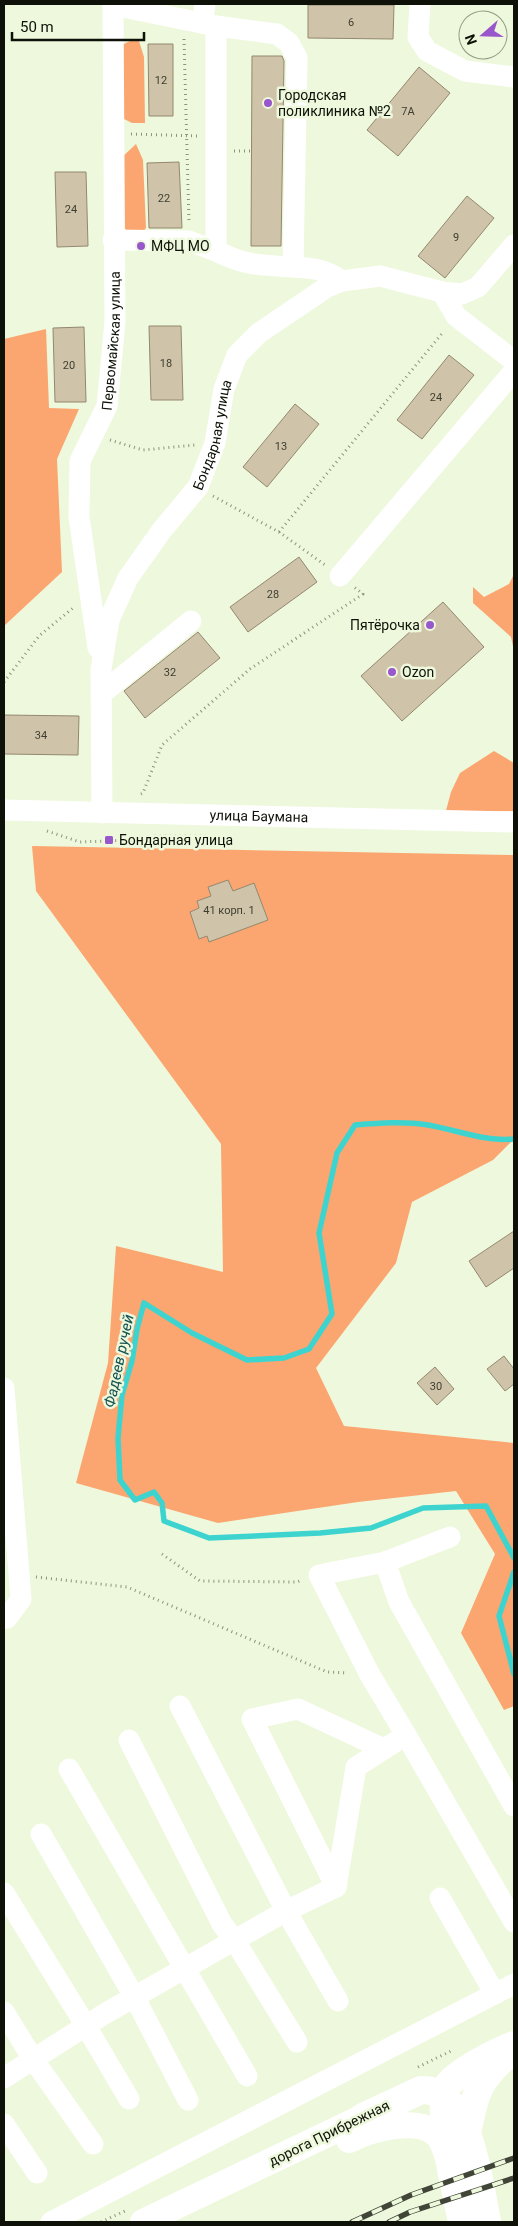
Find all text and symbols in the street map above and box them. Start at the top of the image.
scale bar [12,10,145,42]
north arrow [458,10,508,60]
house number: 6 [348,16,354,29]
text: 50 m [20,18,54,36]
text: N [462,32,480,47]
house number: 12 [155,74,167,87]
place label: Городская поликлиника №2 [278,87,391,119]
marker: Городская поликлиника №2 [262,97,274,109]
house number: 7А [401,105,416,118]
house number: 22 [158,192,170,205]
house number: 24 [65,203,77,216]
house number: 9 [453,231,459,244]
place label: МФЦ МО [151,238,210,254]
marker: МФЦ МО [135,240,147,252]
street label: Первомайская улица [99,271,123,411]
house number: 18 [160,357,172,370]
house number: 20 [63,359,75,372]
street label: Бондарная улица [190,377,235,492]
house number: 24 [430,391,442,404]
house number: 13 [275,440,287,453]
house number: 28 [267,588,279,601]
place label: Пятёрочка [350,617,420,633]
marker: Пятёрочка [424,619,436,631]
place label: Ozon [402,664,434,680]
house number: 32 [164,666,176,679]
marker: Ozon [386,666,398,678]
house number: 34 [35,729,47,742]
street label: улица Баумана [209,807,308,825]
place label: Бондарная улица [119,832,233,848]
marker: Бондарная улица [103,834,115,846]
house number: 41 корп. 1 [203,904,255,917]
water label: Фадеев ручей [100,1313,138,1409]
house number: 30 [430,1380,442,1393]
street label: дорога Прибрежная [266,2097,392,2169]

